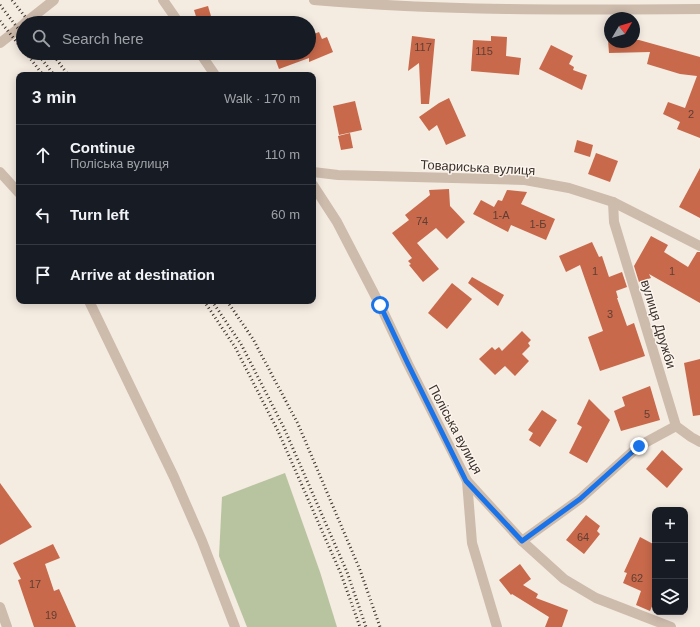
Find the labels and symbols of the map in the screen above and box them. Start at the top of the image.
north arrow [604,12,640,48]
house number: 117 [414,41,432,53]
house number: 115 [475,45,493,57]
house number: 2 [688,108,694,120]
street label: Товариська вулиця [420,157,536,178]
house number: 1-А [492,209,510,221]
house number: 74 [416,215,428,227]
house number: 1-Б [530,218,547,230]
house number: 1 [592,265,598,277]
house number: 1 [669,265,675,277]
street label: вулиця Дружби [638,278,679,370]
route start [371,296,389,314]
house number: 3 [607,308,613,320]
street label: Поліська вулиця [426,382,485,476]
house number: 5 [644,408,650,420]
route end [630,437,648,455]
house number: 64 [577,531,589,543]
house number: 62 [631,572,643,584]
house number: 17 [29,578,41,590]
house number: 19 [45,609,57,621]

